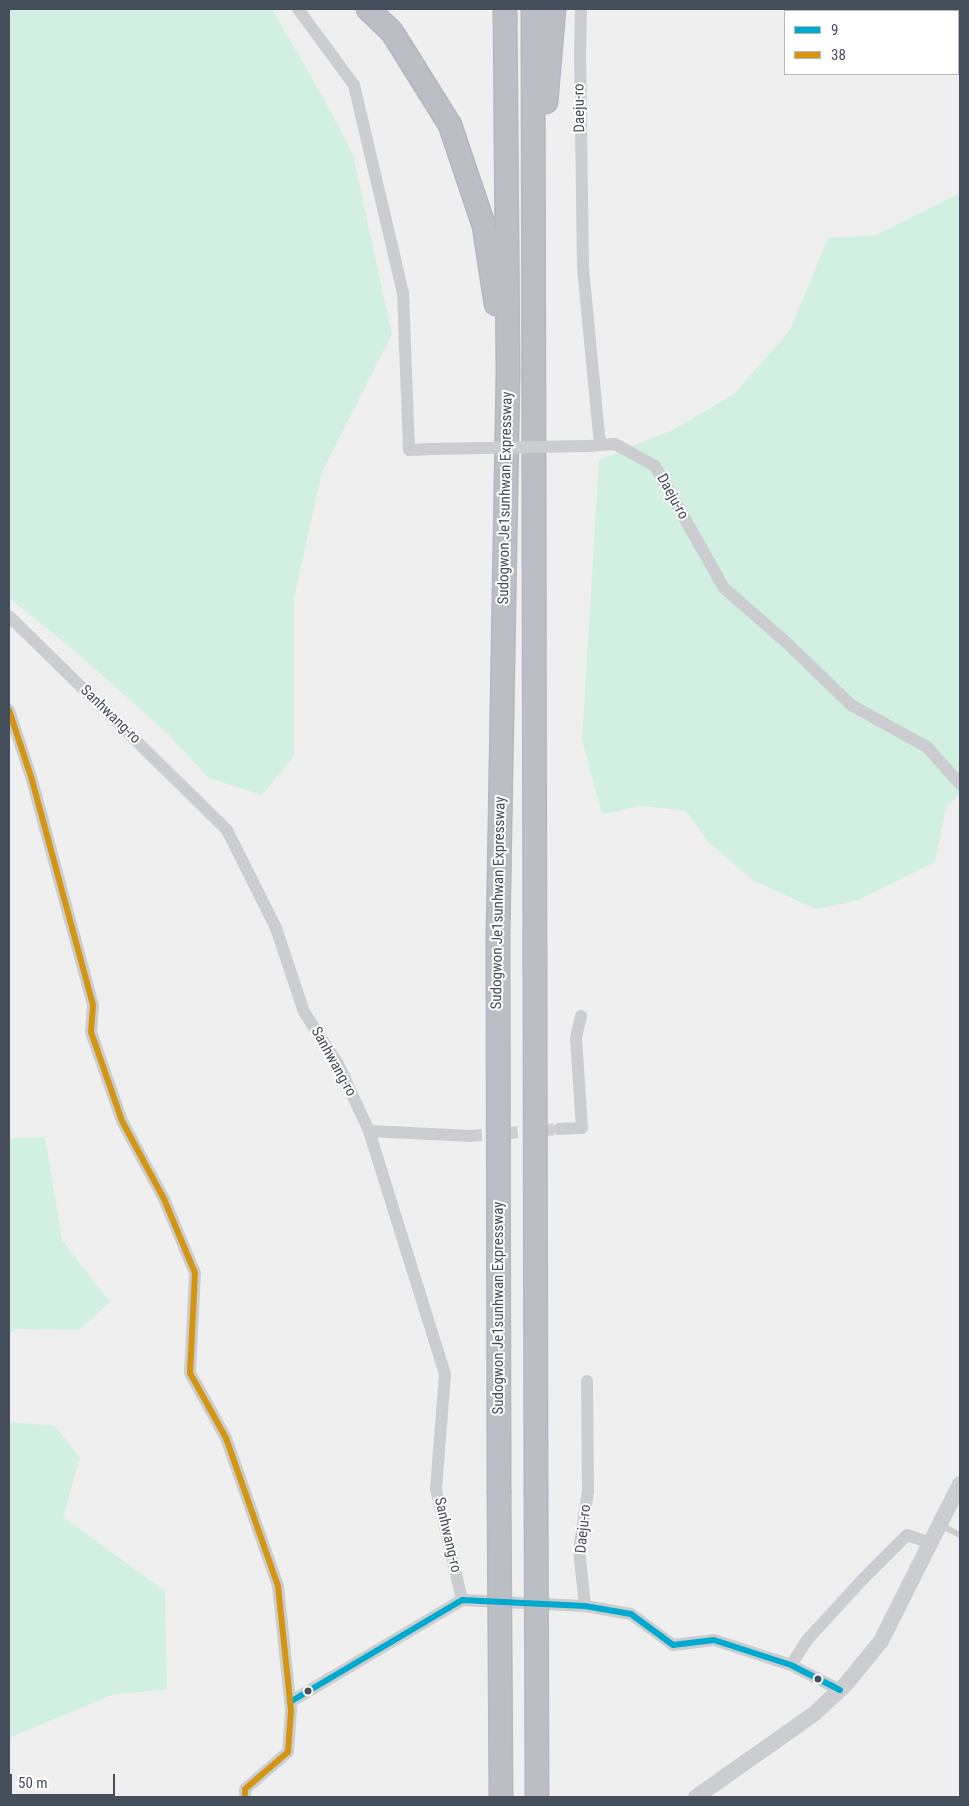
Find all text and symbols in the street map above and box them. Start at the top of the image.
legend [784,10,959,75]
text: 9 [831,21,838,39]
text: 38 [831,46,846,64]
street label: Daeju-ro [571,83,589,133]
street label: Sudogwon Je1sunhwan Expressway [495,391,517,605]
street label: Daeju-ro [652,471,692,523]
street label: Sanhwang-ro [76,682,144,748]
street label: Sudogwon Je1sunhwan Expressway [488,796,510,1010]
street label: Sanhwang-ro [307,1024,359,1100]
street label: Sudogwon Je1sunhwan Expressway [490,1202,508,1414]
street label: Sanhwang-ro [430,1496,464,1574]
street label: Daeju-ro [572,1504,596,1554]
unlabelled marker [813,1674,823,1684]
unlabelled marker [303,1686,313,1696]
scale bar [12,1764,118,1796]
text: 50 m [18,1774,48,1792]

